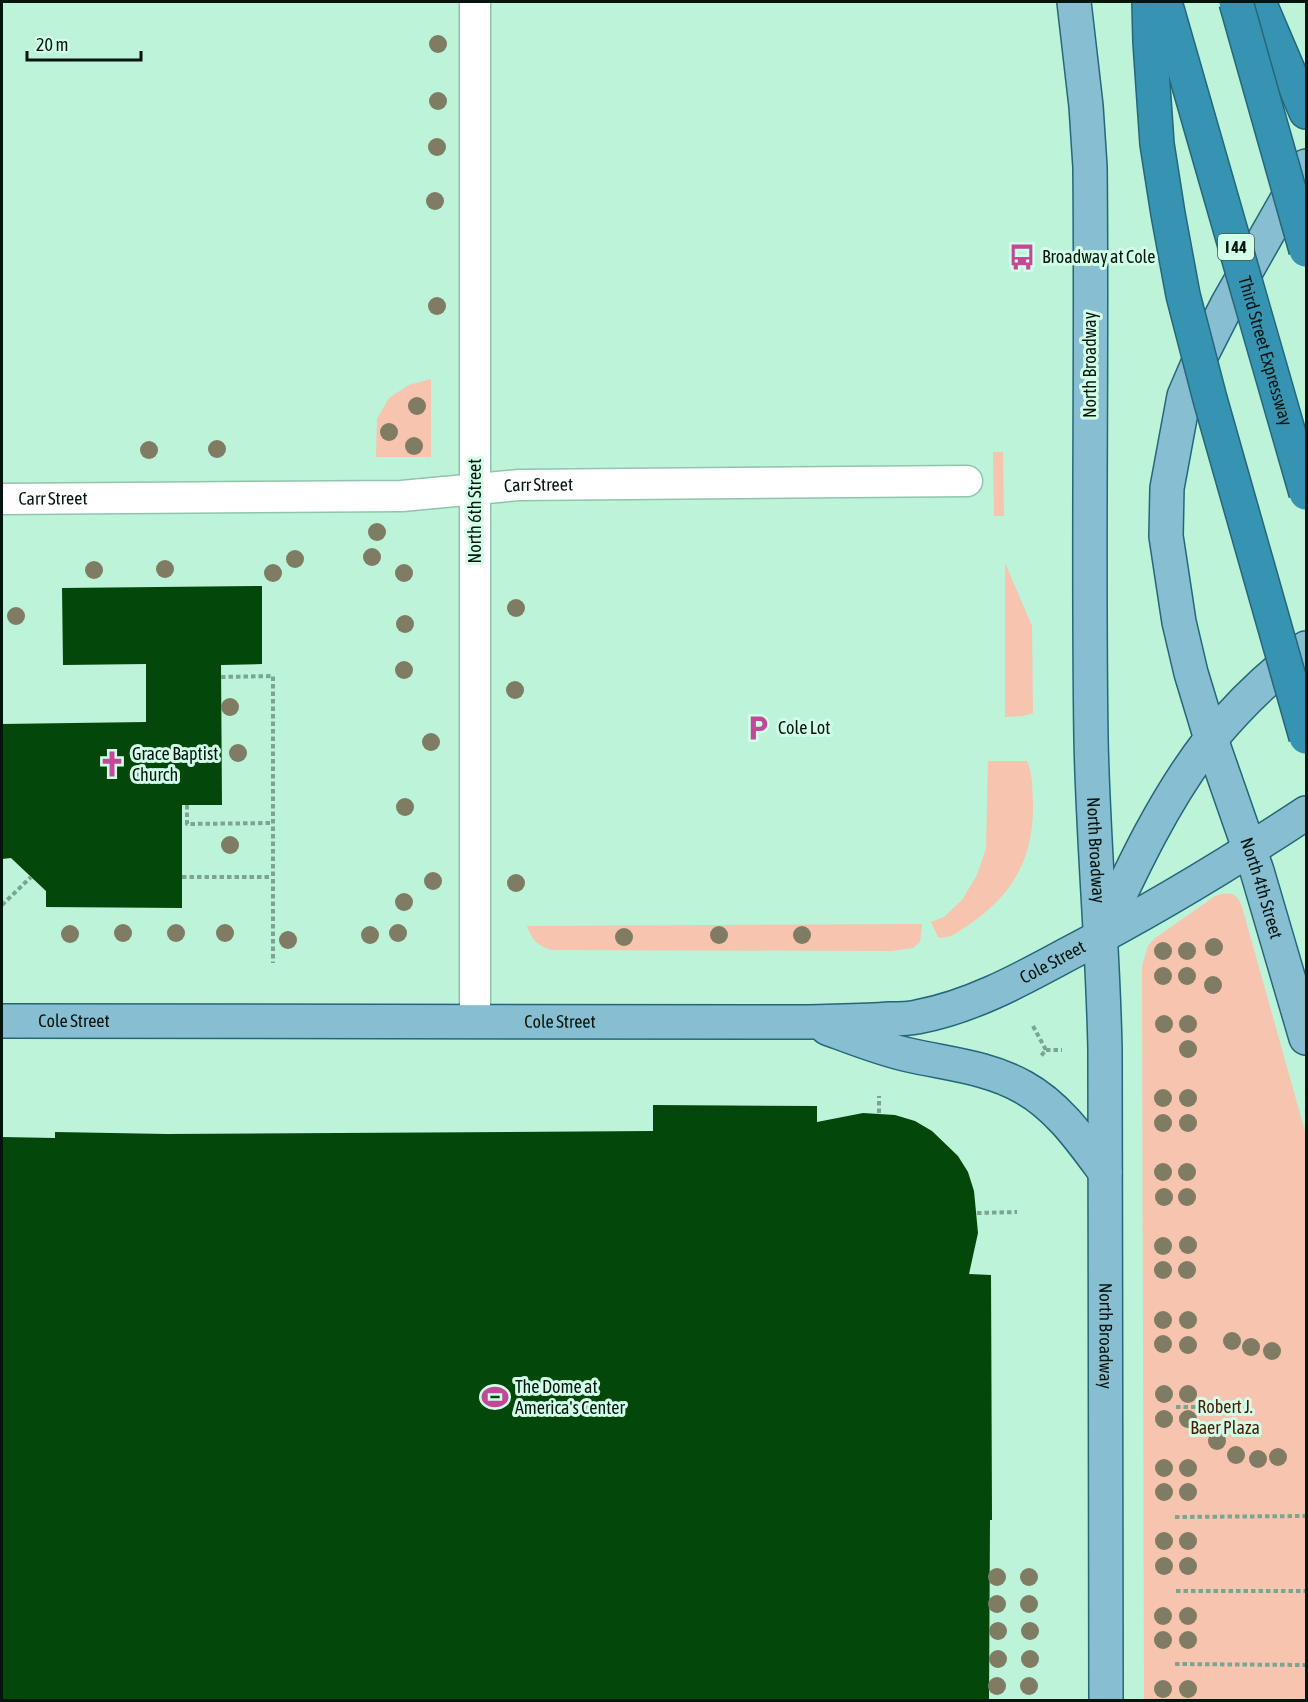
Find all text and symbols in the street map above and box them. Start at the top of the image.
scale bar [27,24,141,62]
text: 20 m [36,34,68,55]
road number: I 44 [1218,234,1254,260]
bus stop icon: Broadway at Cole [1007,242,1037,272]
place label: Broadway at Cole [1042,246,1155,267]
street label: Third Street Expressway [1234,273,1297,428]
street label: North Broadway [1079,312,1100,418]
street label: North 6th Street [464,459,485,563]
street label: Carr Street [503,474,573,496]
street label: Carr Street [18,487,88,509]
parking icon: Cole Lot [743,713,773,743]
place label: Cole Lot [778,717,830,738]
place label: Grace Baptist Church [132,743,218,785]
church icon: Grace Baptist Church [97,749,127,779]
street label: North Broadway [1083,797,1110,904]
street label: North 4th Street [1236,835,1287,941]
street label: Cole Street [1016,936,1089,988]
street label: Cole Street [38,1010,110,1031]
street label: Cole Street [524,1011,596,1032]
street label: North Broadway [1095,1283,1117,1389]
place label: The Dome at America's Center [515,1376,625,1418]
sports icon: The Dome at America's Center [480,1382,510,1412]
park label: Robert J. Baer Plaza [1190,1396,1260,1438]

